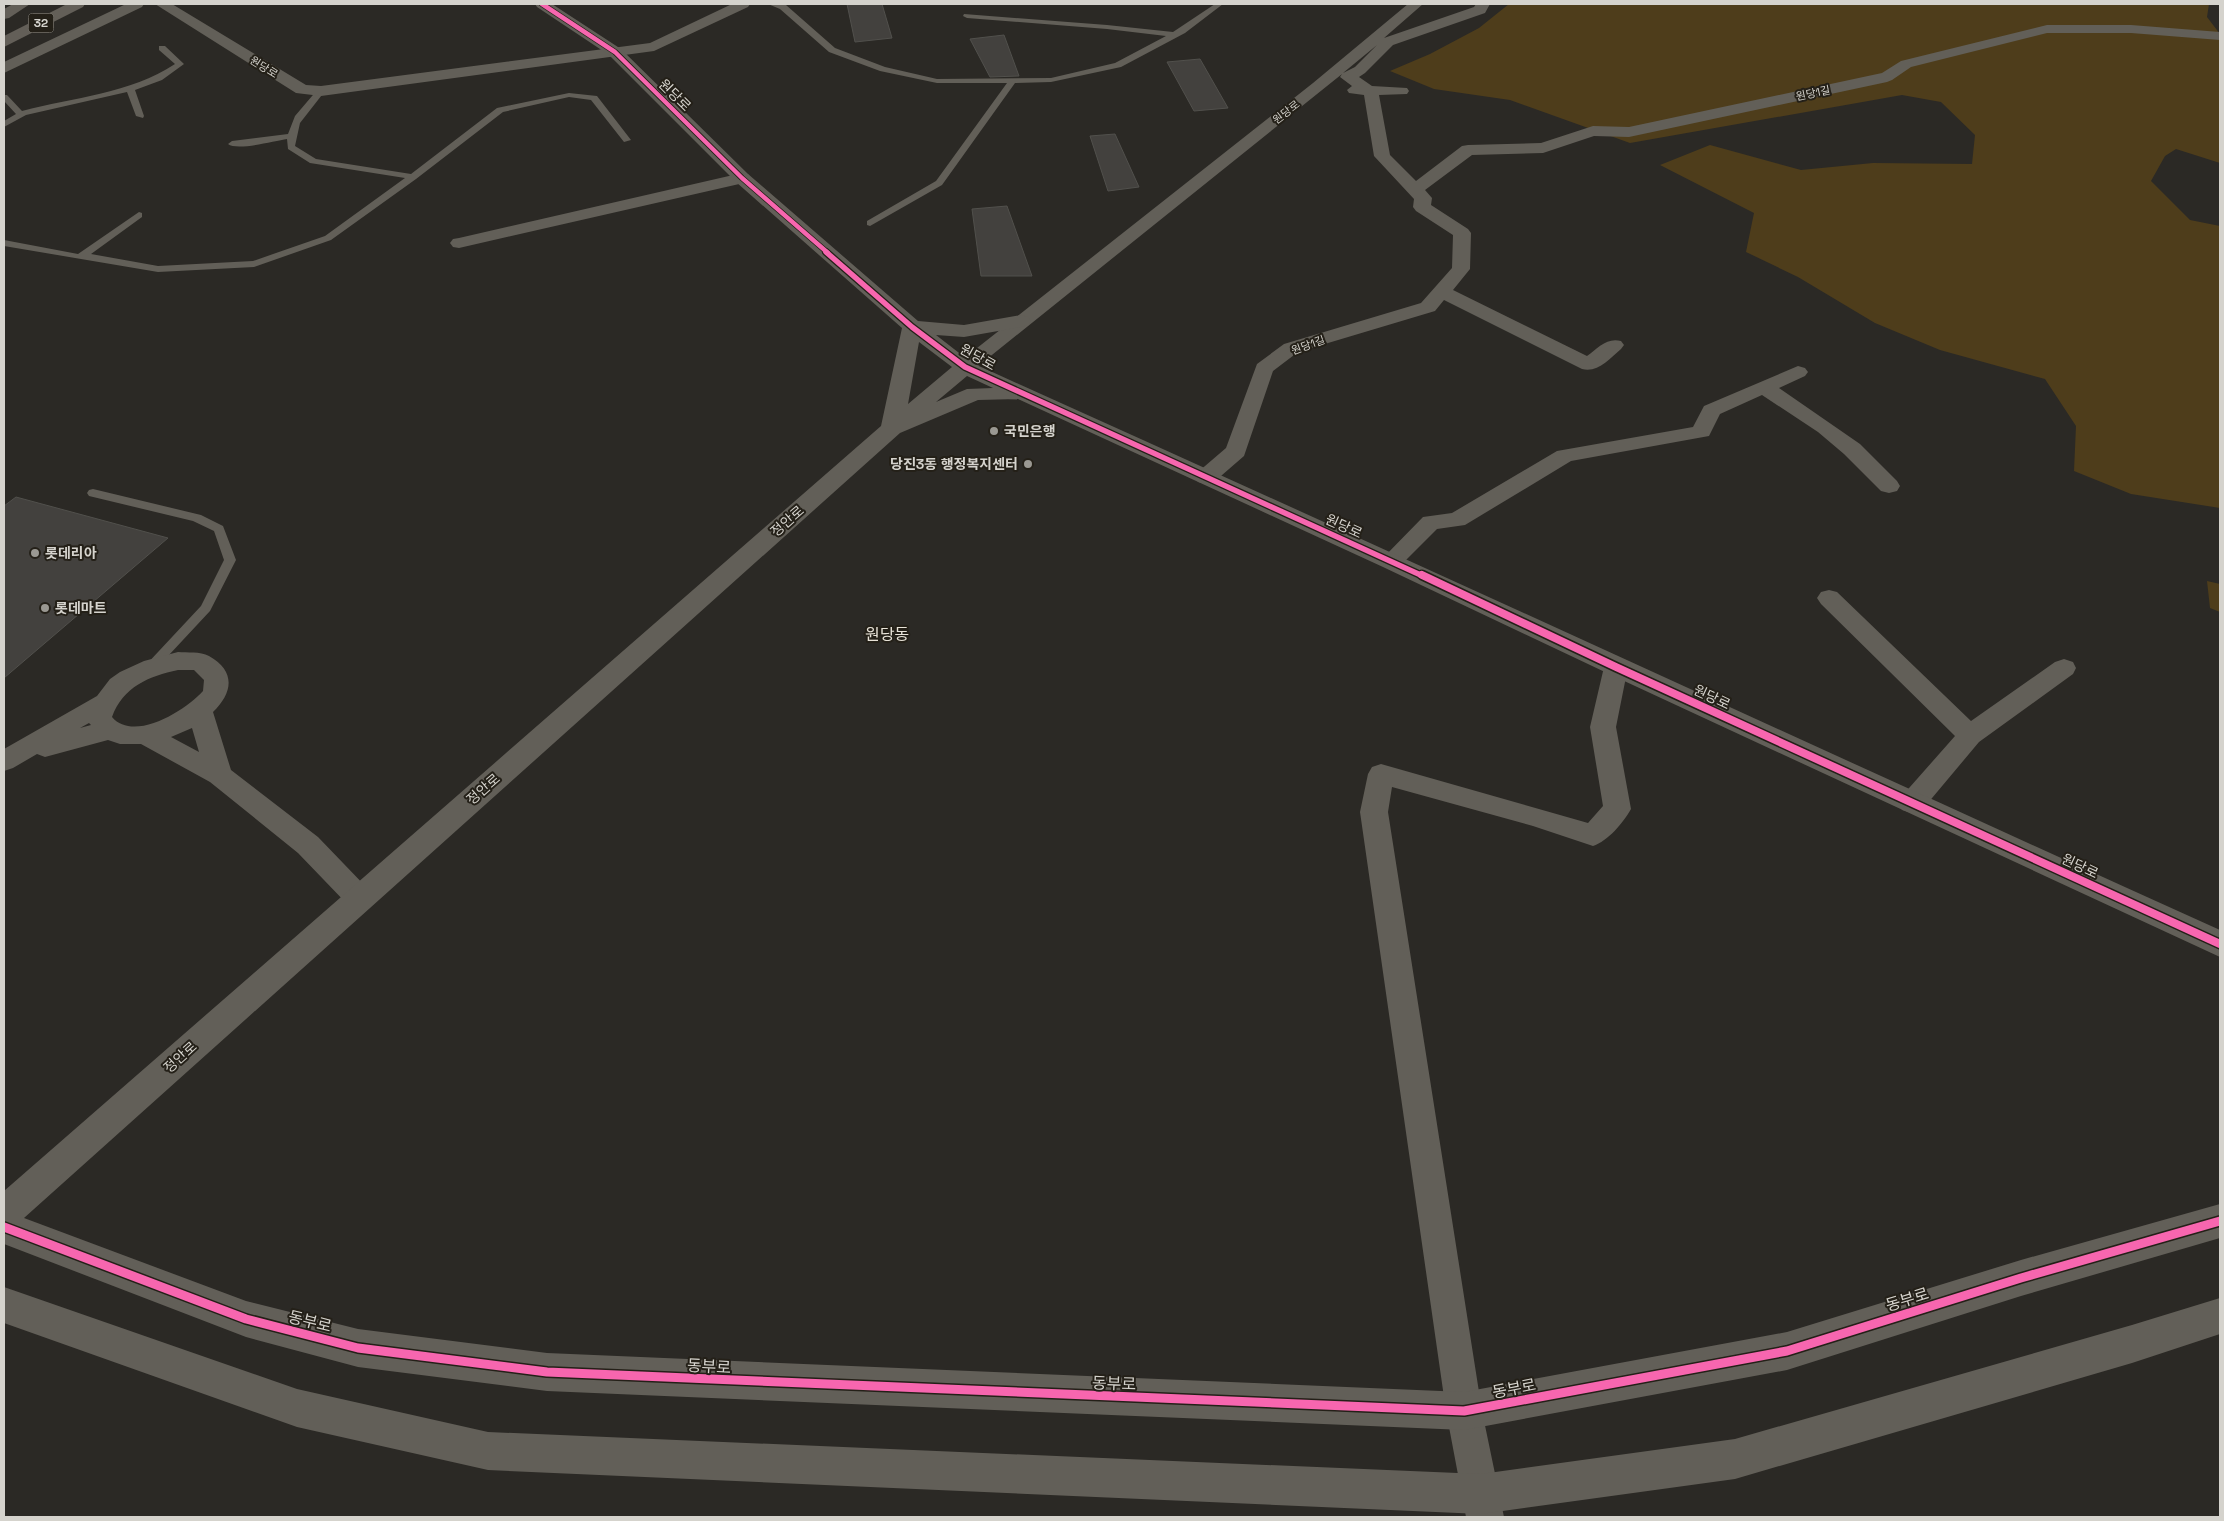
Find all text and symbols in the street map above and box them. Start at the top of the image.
road number: 32 [28,13,54,32]
street label: 원당로 [247,53,281,81]
street label: 원당로 [655,75,695,115]
street label: 원당1길 [1794,83,1832,103]
street label: 원당로 [1270,97,1302,127]
street label: 원당1길 [1289,332,1327,358]
street label: 원당로 [957,340,999,374]
place label: 국민은행 [1004,422,1056,440]
marker: 국민은행 [988,425,1000,437]
place label: 당진3동 행정복지센터 [890,455,1018,473]
marker: 당진3동 행정복지센터 [1022,458,1034,470]
street label: 정안로 [767,501,808,540]
street label: 원당로 [1323,510,1365,542]
place label: 롯데리아 [45,544,97,562]
marker: 롯데리아 [29,547,41,559]
place label: 롯데마트 [55,599,107,617]
marker: 롯데마트 [39,602,51,614]
district label: 원당동 [865,624,909,645]
street label: 원당로 [1691,681,1733,713]
street label: 정안로 [463,769,504,808]
street label: 원당로 [2059,850,2101,882]
street label: 정안로 [160,1037,200,1077]
street label: 동부로 [1883,1283,1932,1316]
street label: 동부로 [286,1306,334,1337]
street label: 동부로 [686,1355,732,1378]
street label: 동부로 [1092,1372,1137,1395]
street label: 동부로 [1490,1374,1538,1403]

